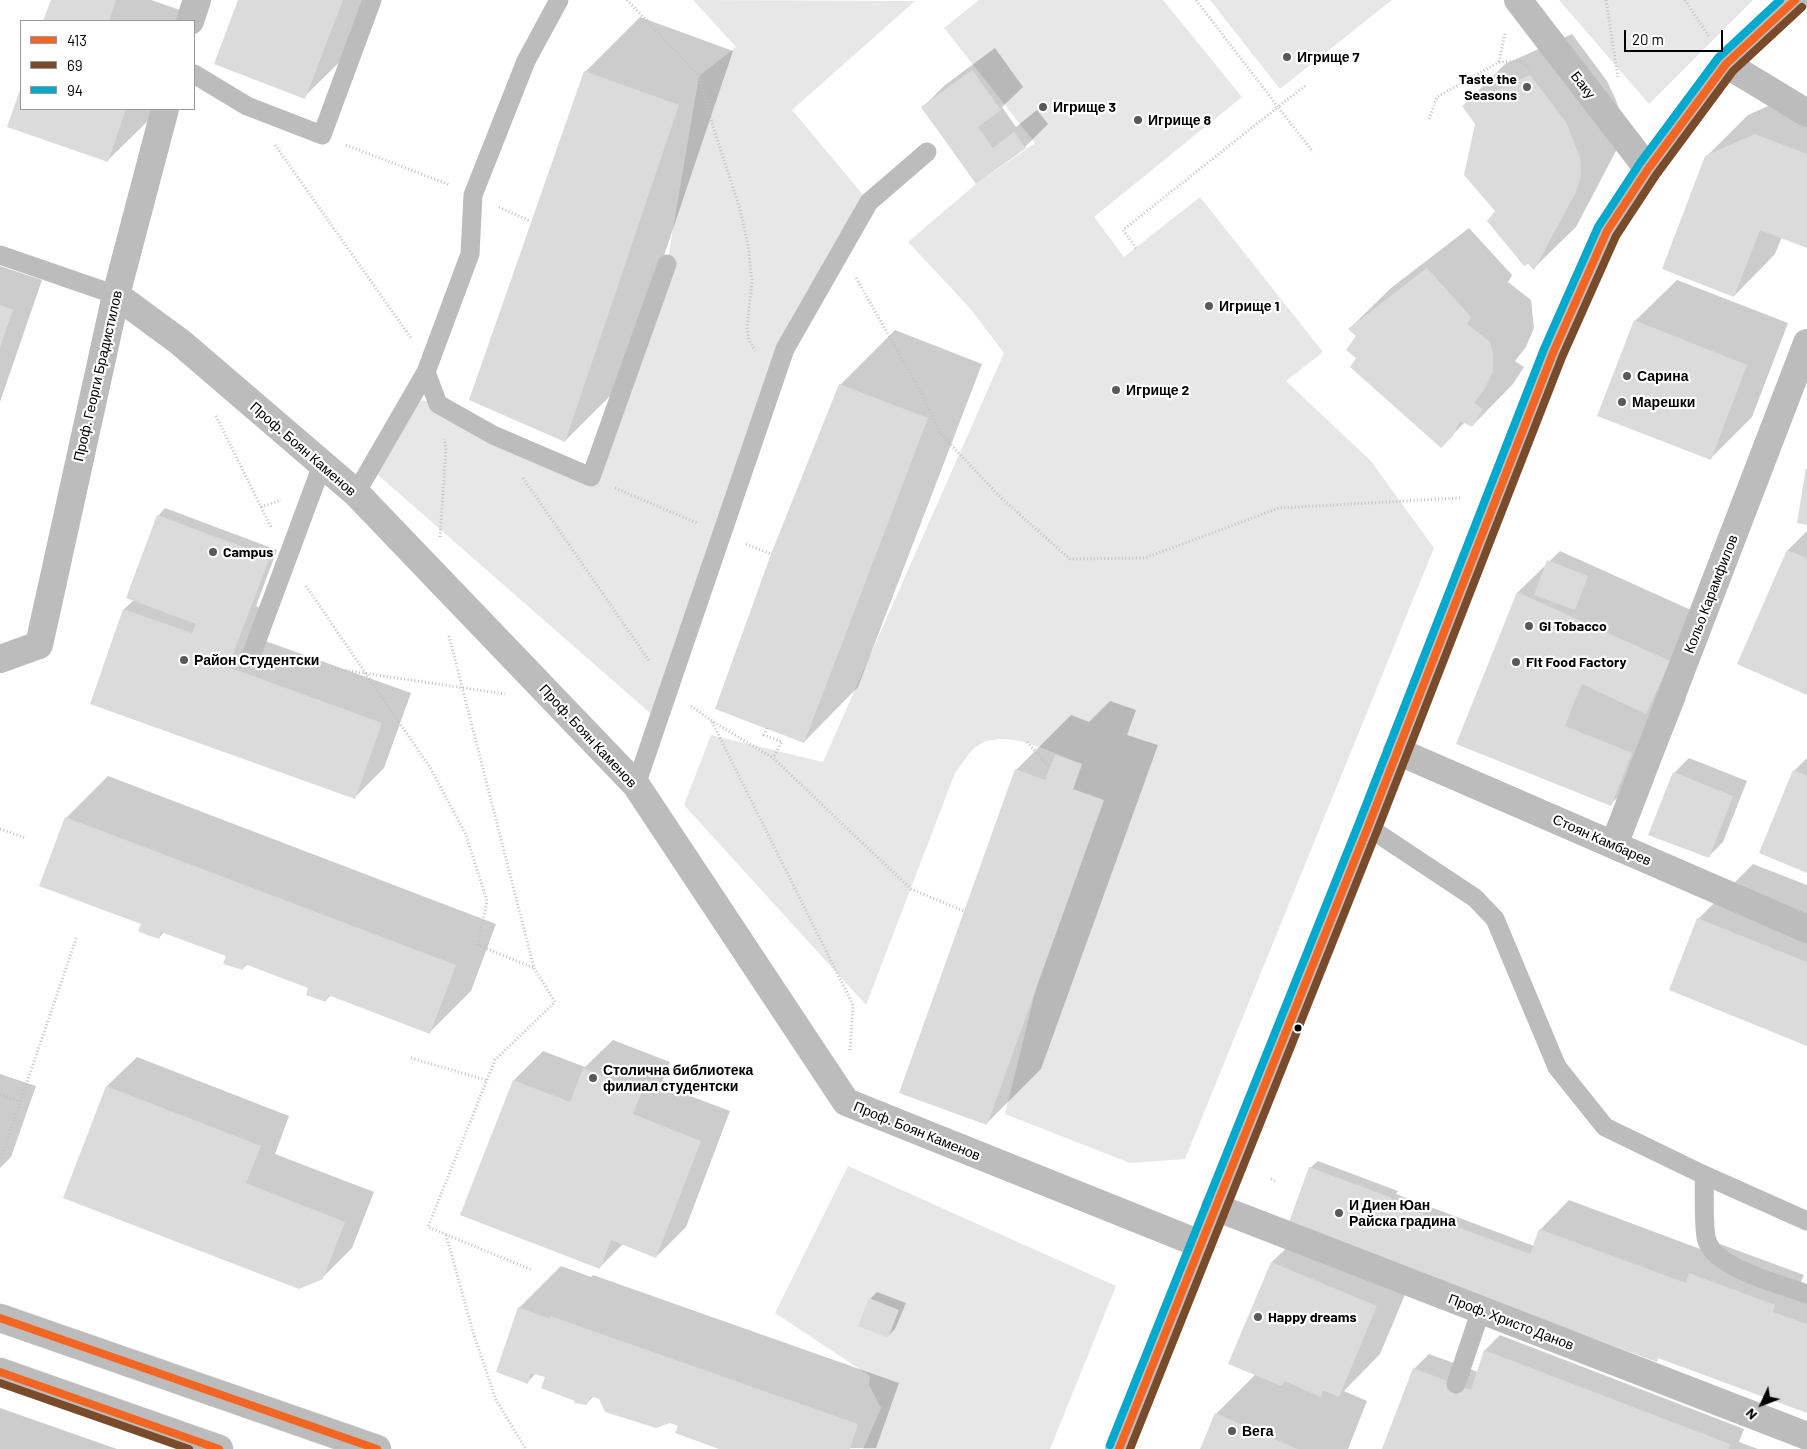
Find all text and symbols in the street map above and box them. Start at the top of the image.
legend [20,20,195,110]
scale bar [1627,20,1726,52]
text: 20 m [1632,30,1664,48]
text: 413 [67,31,87,49]
place label: Игрище 7 [1297,49,1359,65]
marker: Игрище 7 [1281,51,1293,63]
text: 69 [67,56,83,74]
street label: Баку [1567,68,1599,102]
place label: Taste the Seasons [1459,71,1517,104]
text: 94 [67,81,83,99]
marker: Taste the Seasons [1521,81,1533,93]
place label: Игрище 3 [1053,99,1116,115]
marker: Игрище 3 [1037,101,1049,113]
place label: Игрище 8 [1148,112,1211,128]
marker: Игрище 8 [1132,114,1144,126]
street label: Проф. Георги Брадистилов [70,289,126,463]
place label: Игрище 1 [1219,298,1279,314]
marker: Игрище 1 [1203,300,1215,312]
place label: Сарина [1637,368,1688,384]
marker: Сарина [1621,370,1633,382]
place label: Игрище 2 [1126,382,1189,398]
marker: Игрище 2 [1110,384,1122,396]
place label: Марешки [1632,394,1695,410]
marker: Марешки [1616,396,1628,408]
street label: Проф. Боян Каменов [246,398,360,500]
street label: Кольо Карамфилов [1681,532,1741,656]
place label: Campus [223,544,273,560]
marker: Campus [207,546,219,558]
place label: GI Tobacco [1539,618,1607,634]
marker: GI Tobacco [1523,620,1535,632]
place label: Район Студентски [194,652,319,668]
marker: Район Студентски [178,654,190,666]
place label: Fit Food Factory [1526,654,1627,670]
marker: Fit Food Factory [1510,656,1522,668]
street label: Проф. Боян Каменов [536,681,640,791]
street label: Стоян Камбарев [1550,811,1654,869]
unlabelled marker [1293,1023,1303,1033]
place label: Столична библиотека филиал студентски [603,1062,753,1094]
marker: Столична библиотека филиал студентски [587,1072,599,1084]
street label: Проф. Боян Каменов [851,1098,983,1164]
place label: И Диен Юан Райска градина [1349,1197,1456,1230]
marker: И Диен Юан Райска градина [1333,1207,1345,1219]
street label: Проф. Христо Данов [1446,1290,1576,1354]
place label: Happy dreams [1268,1309,1356,1325]
marker: Happy dreams [1252,1311,1264,1323]
north arrow [1737,1379,1787,1429]
text: N [1741,1405,1760,1424]
place label: Вега [1242,1423,1274,1439]
marker: Вега [1226,1425,1238,1437]

